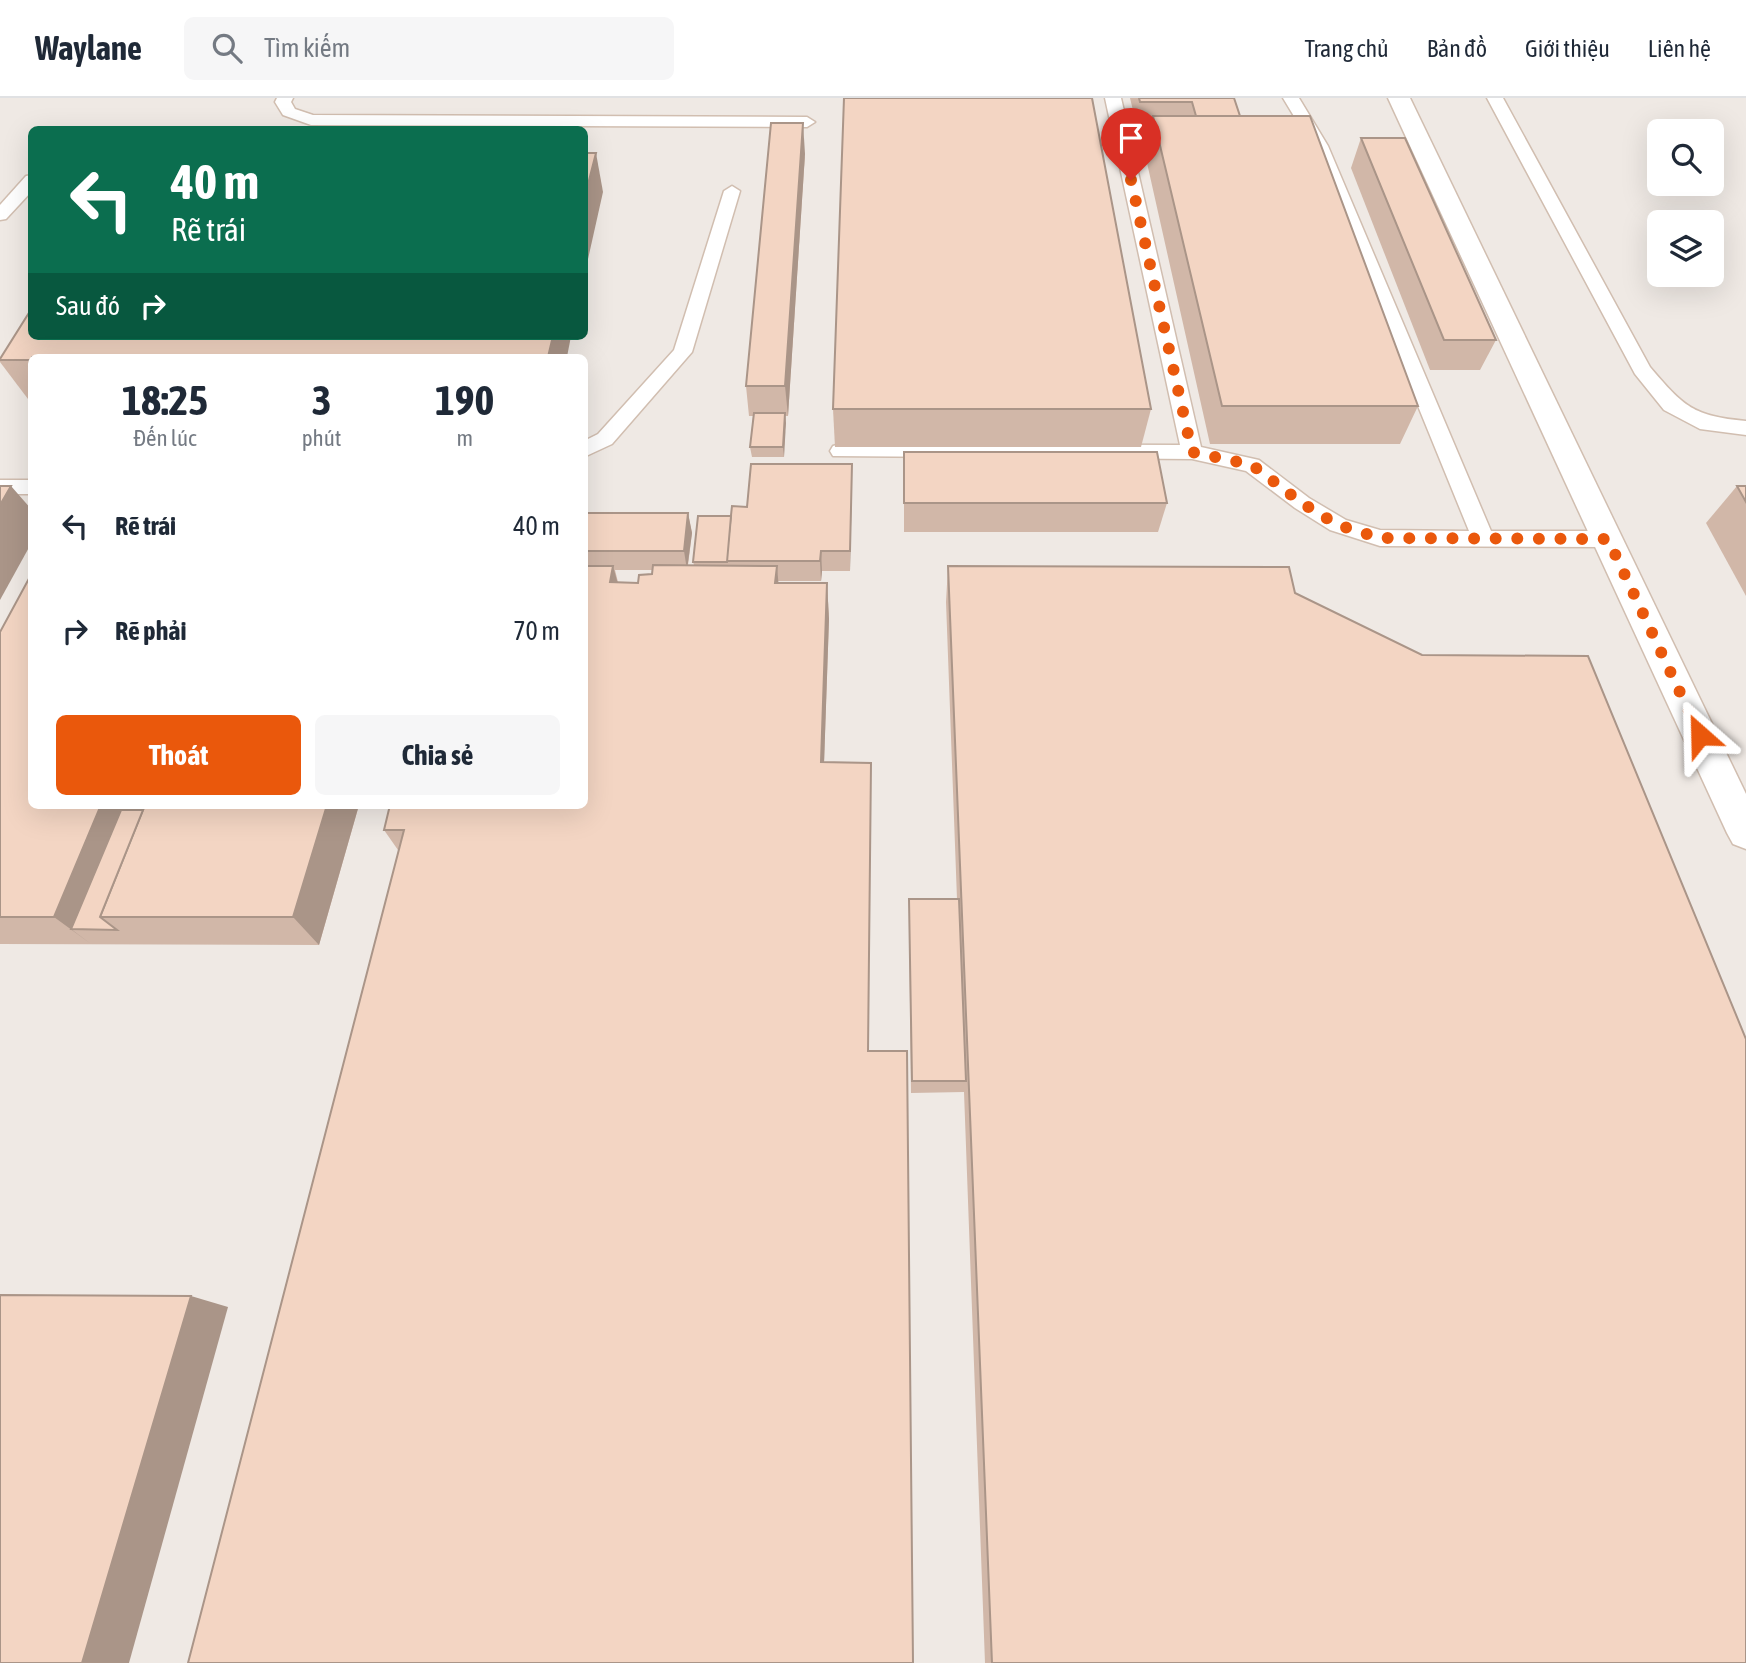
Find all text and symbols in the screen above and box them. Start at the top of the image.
search box [184,17,674,80]
text: Waylane [35,29,142,67]
icon: search [208,29,246,67]
text: Tìm kiếm [264,33,350,63]
text: Trang chủ [1304,35,1389,62]
text: Bản đồ [1427,35,1487,62]
text: Giới thiệu [1525,35,1610,62]
text: Liên hệ [1648,35,1711,62]
pin [1101,108,1161,180]
icon: arrive [1112,119,1150,157]
map controls [1647,119,1724,287]
button: search [1647,119,1724,196]
text: 40 m [171,153,259,209]
icon: left [56,154,147,245]
button: layers [1647,210,1724,287]
text: Rẽ trái [171,211,246,248]
icon: right [134,287,172,325]
text: Sau đó [56,291,120,321]
text: 18:25 [122,376,208,424]
text: 3 [312,376,331,424]
text: 190 [435,376,494,424]
text: Đến lúc [133,425,197,451]
text: phút [302,425,341,451]
text: m [456,425,473,451]
icon: left [56,507,94,545]
text: Rẽ trái [115,511,176,541]
text: 40 m [513,511,560,541]
icon: right [56,612,94,650]
text: Rẽ phải [115,616,186,646]
text: 70 m [513,616,560,646]
position arrow [1663,698,1737,772]
button: Thoát [56,715,301,795]
button: Chia sẻ [315,715,560,795]

